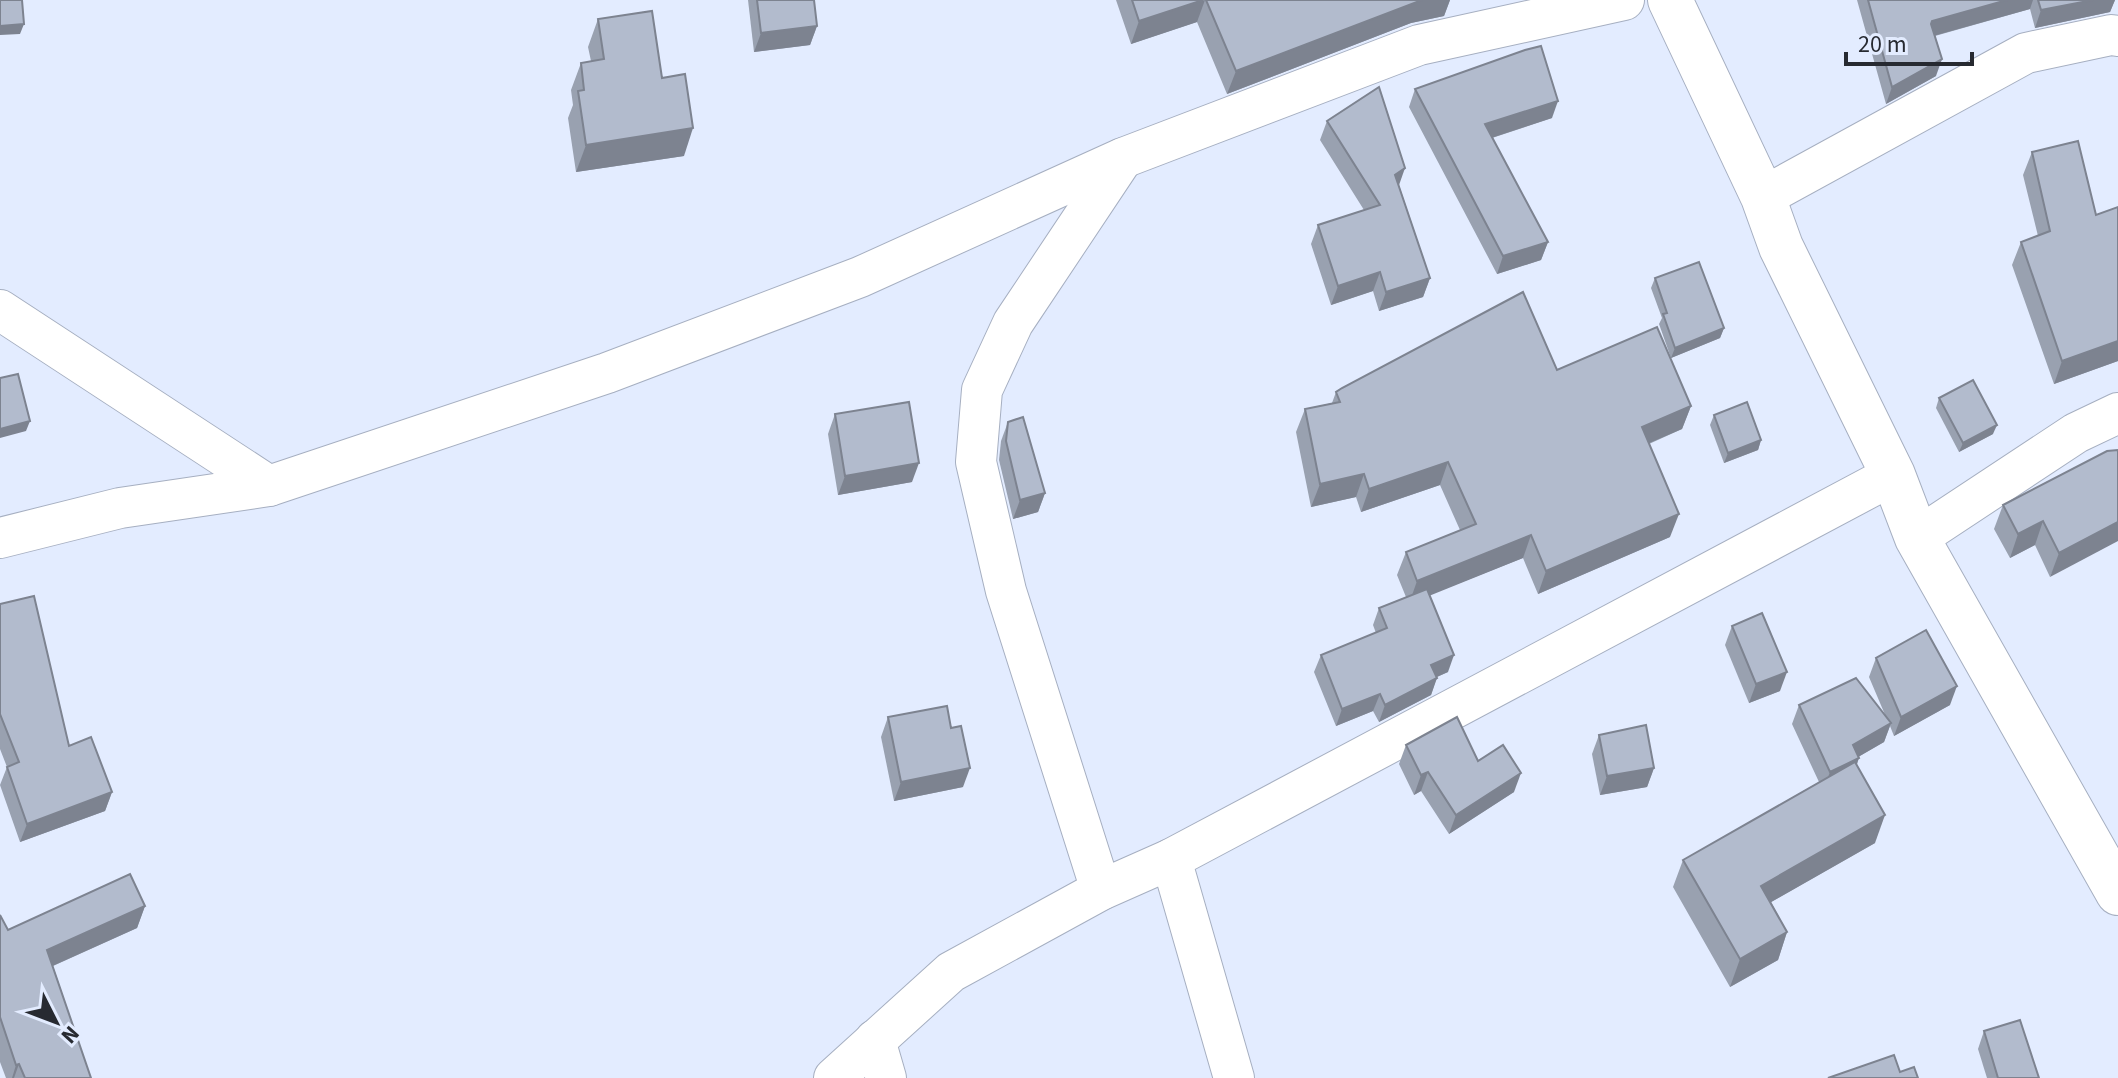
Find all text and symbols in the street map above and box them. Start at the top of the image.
scale bar [1846,16,1972,66]
text: 20 m [1858,27,1907,62]
north arrow [16,982,96,1062]
text: N [53,1019,87,1051]

